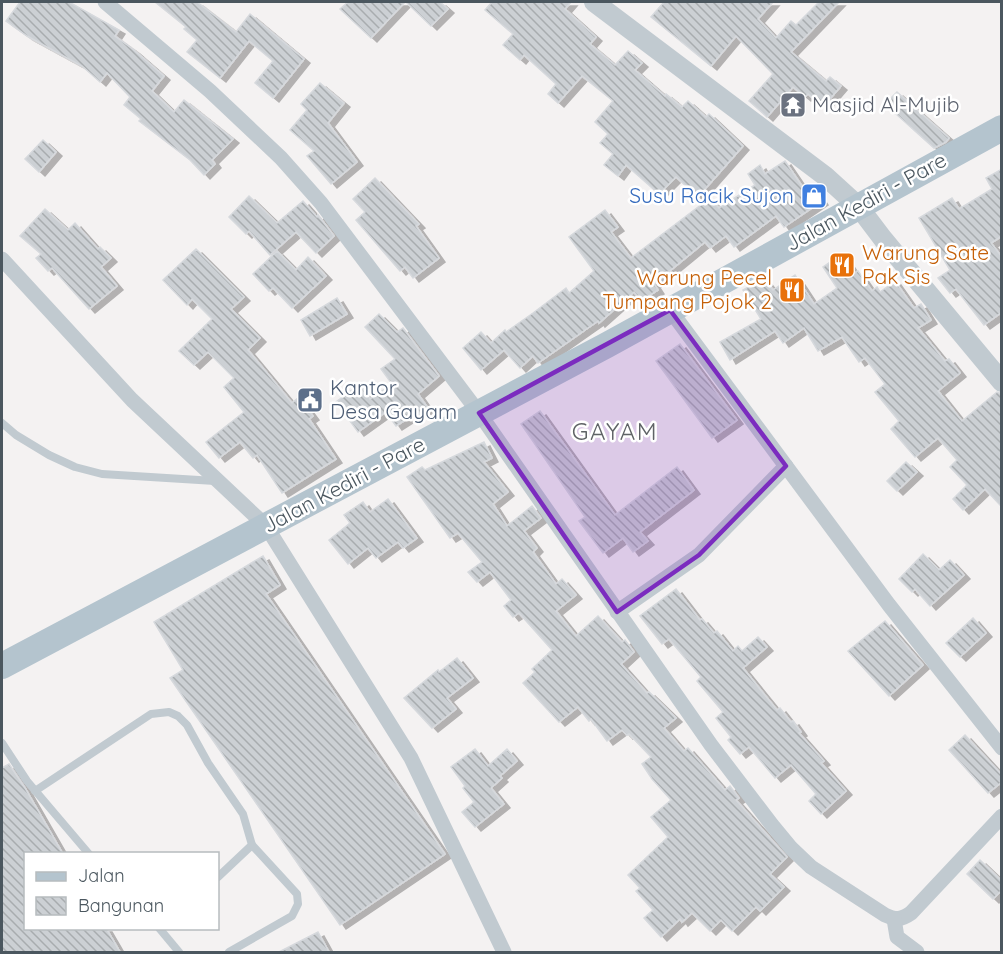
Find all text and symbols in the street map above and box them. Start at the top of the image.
temple icon: Masjid Al-Mujib [778,90,808,120]
place label: Masjid Al-Mujib [812,91,959,117]
street label: Jalan Kediri - Pare [781,146,950,256]
shop icon: Susu Racik Sujon [799,181,829,211]
place label: Susu Racik Sujon [629,182,794,208]
place label: Warung Sate Pak Sis [862,239,989,289]
restaurant icon: Warung Sate Pak Sis [827,250,857,280]
place label: Warung Pecel Tumpang Pojok 2 [602,264,772,314]
restaurant icon: Warung Pecel Tumpang Pojok 2 [777,275,807,305]
place label: Kantor Desa Gayam [330,374,457,424]
public building icon: Kantor Desa Gayam [295,385,325,415]
district label: GAYAM [572,416,658,446]
street label: Jalan Kediri - Pare [258,430,429,538]
legend [24,852,219,930]
text: Jalan [78,864,125,887]
text: Bangunan [78,894,164,917]

